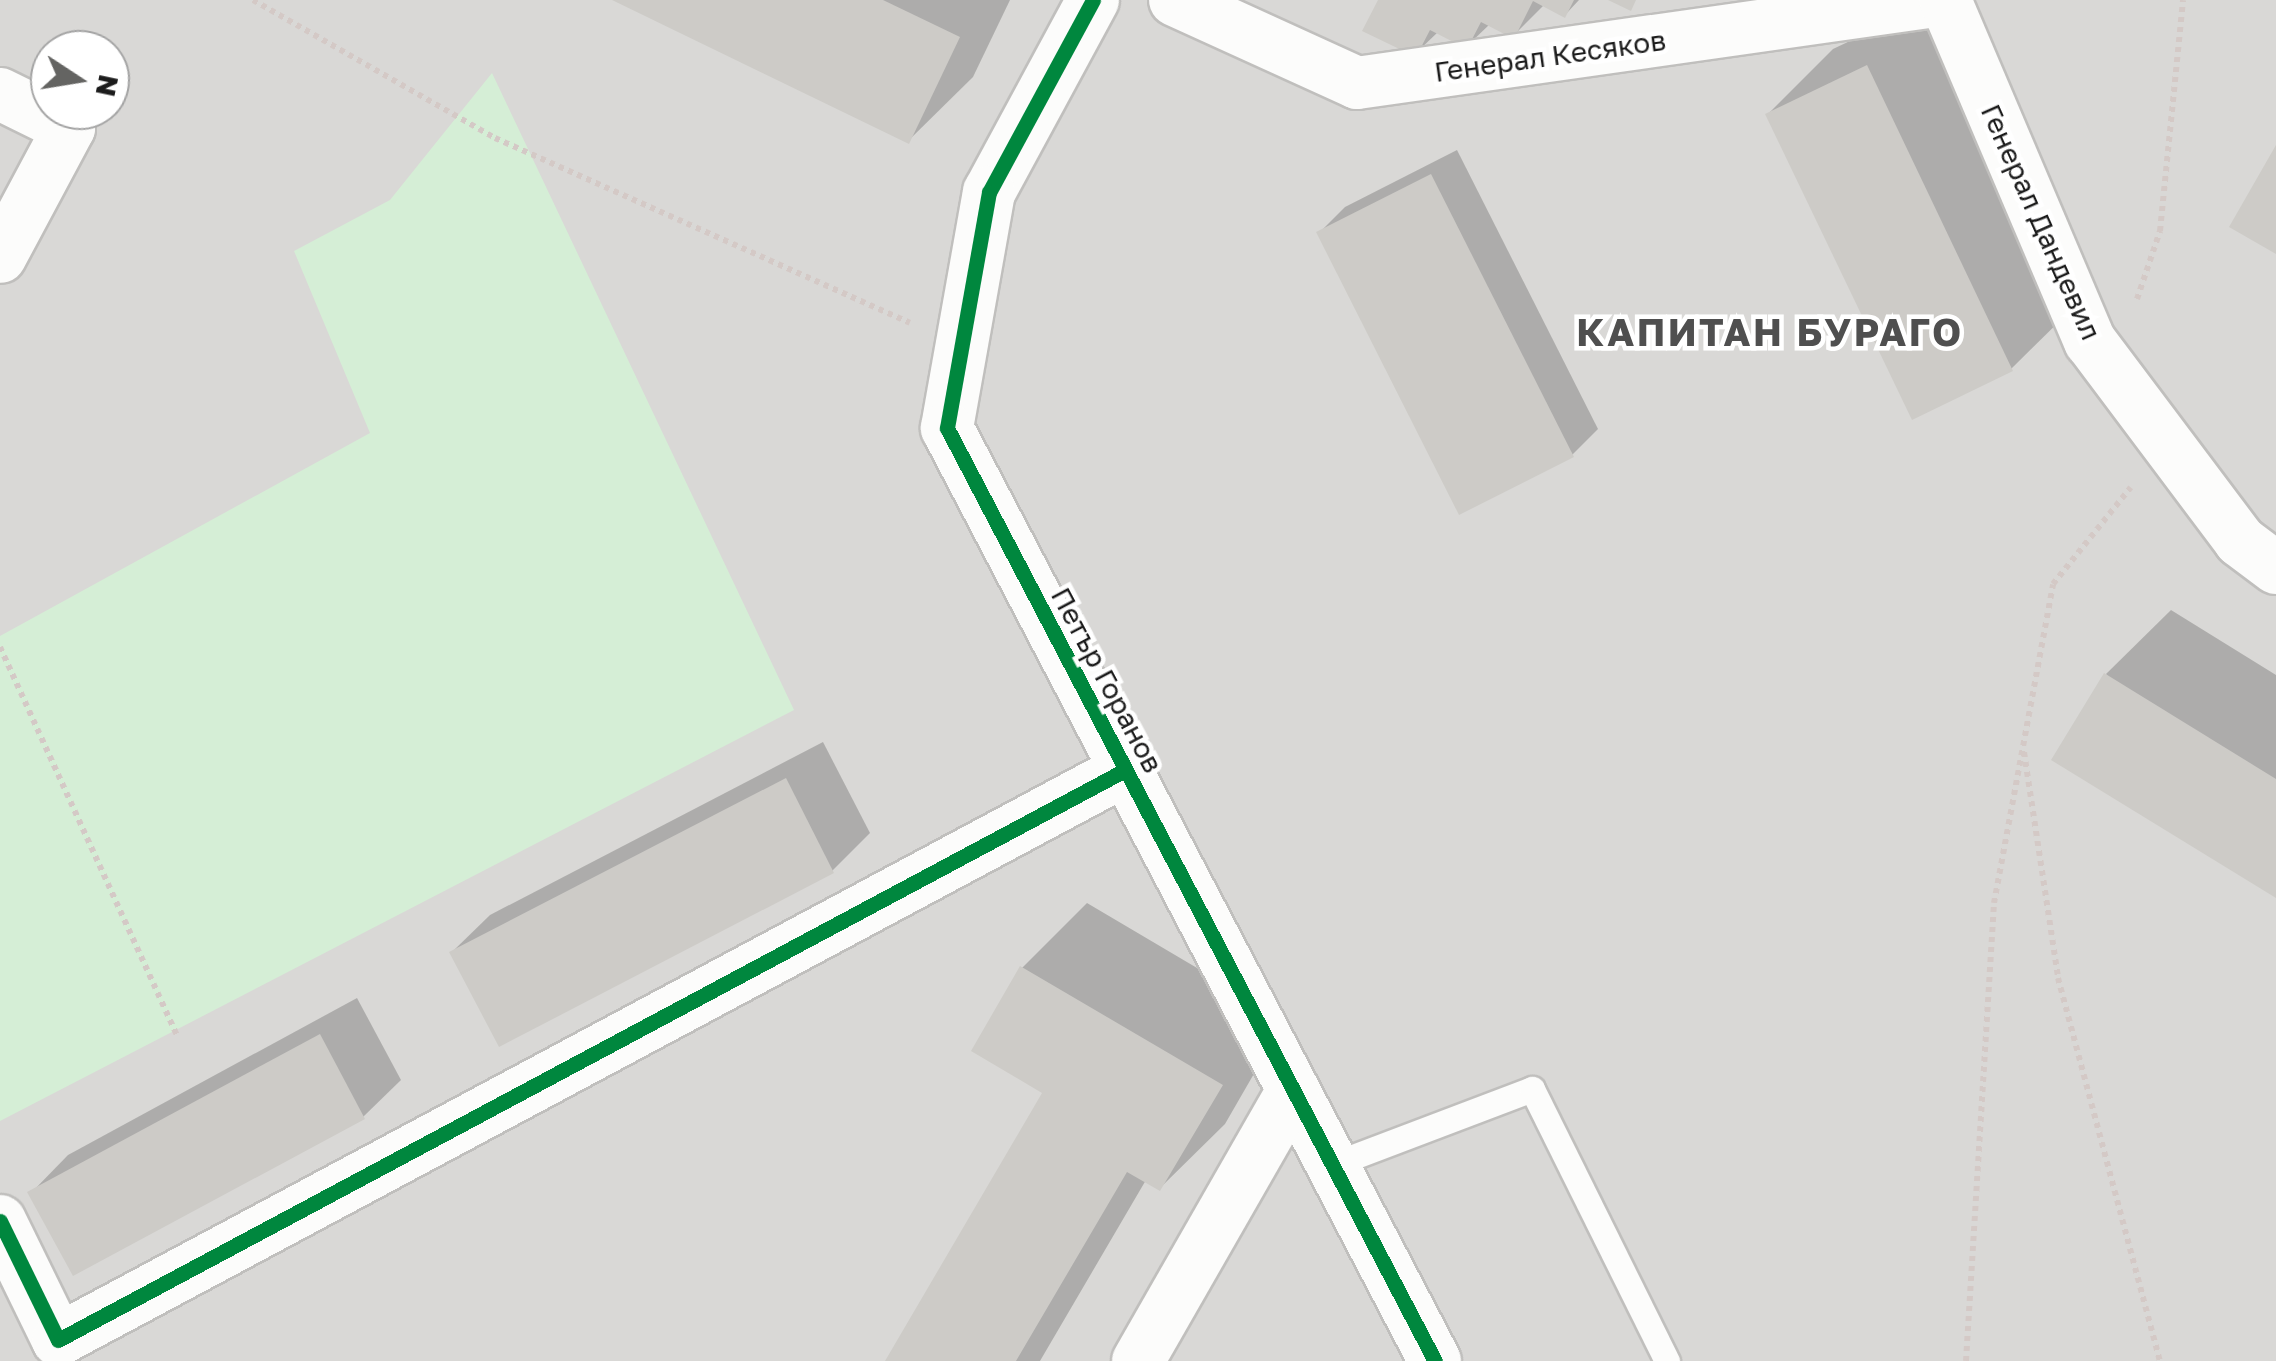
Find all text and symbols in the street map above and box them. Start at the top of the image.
street label: Генерал Кесяков [1432,23,1668,89]
north arrow [30,30,130,130]
text: N [90,72,126,100]
street label: Генерал Дандевил [1974,99,2108,345]
district label: КАПИТАН БУРАГО [1576,309,1964,355]
street label: Петър Горанов [1044,582,1170,778]

